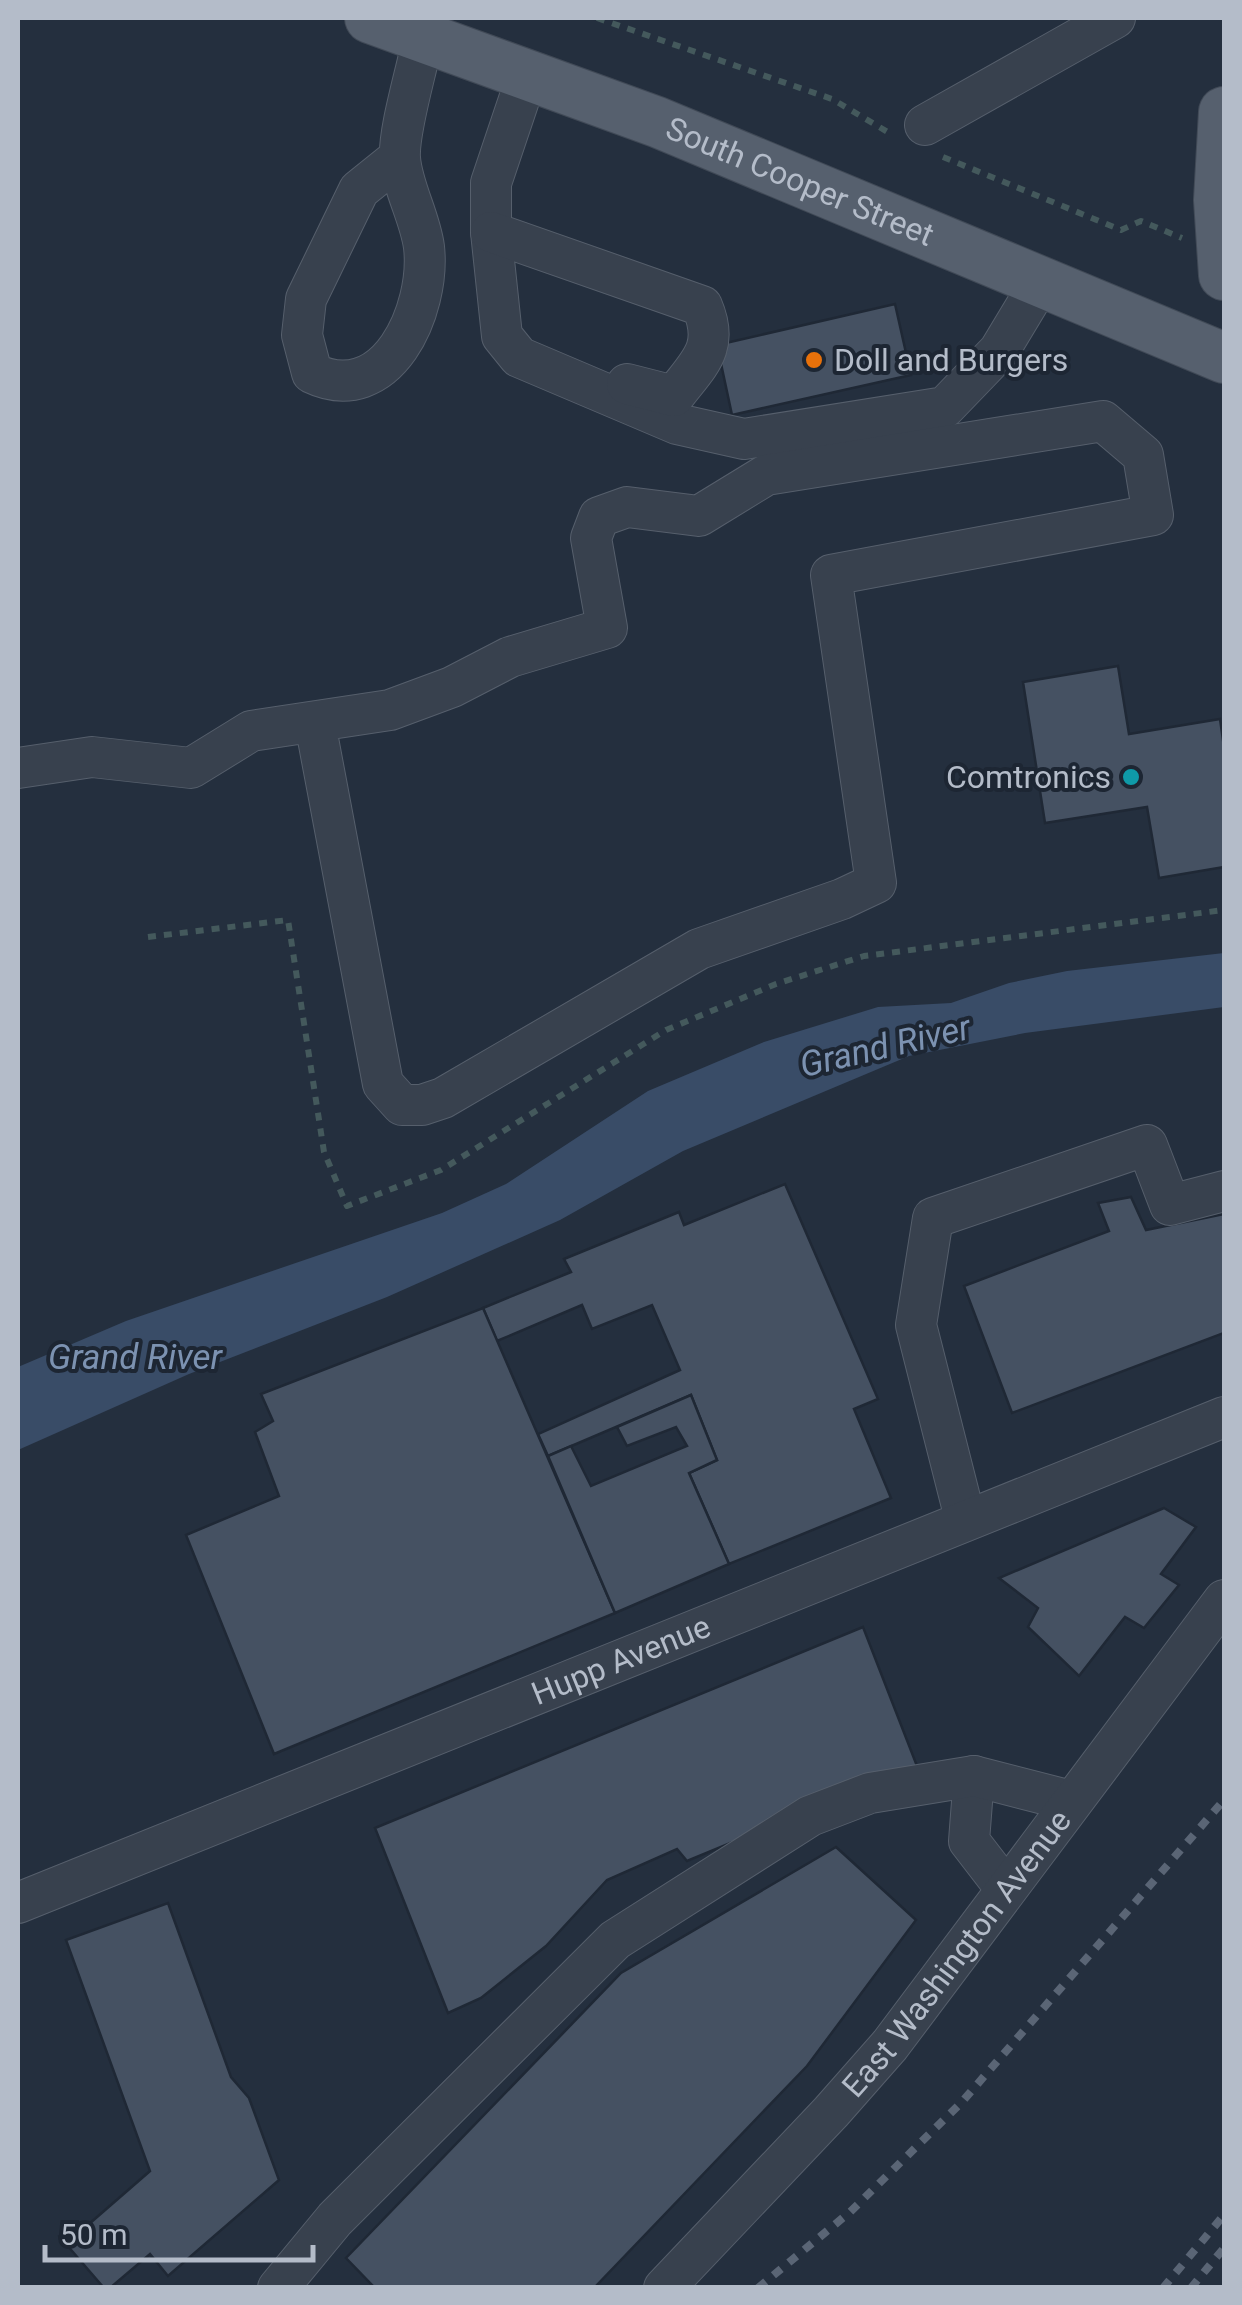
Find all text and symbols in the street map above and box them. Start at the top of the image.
street label: South Cooper Street [660,109,939,254]
place label: Doll and Burgers [834,341,1068,379]
marker: Doll and Burgers [803,349,825,371]
place label: Comtronics [946,758,1111,796]
marker: Comtronics [1120,766,1142,788]
water label: Grand River [796,1007,976,1086]
water label: Grand River [48,1337,223,1378]
street label: Hupp Avenue [526,1607,716,1713]
street label: East Washington Avenue [834,1802,1079,2105]
scale bar [45,2200,312,2262]
text: 50 m [60,2217,127,2252]

